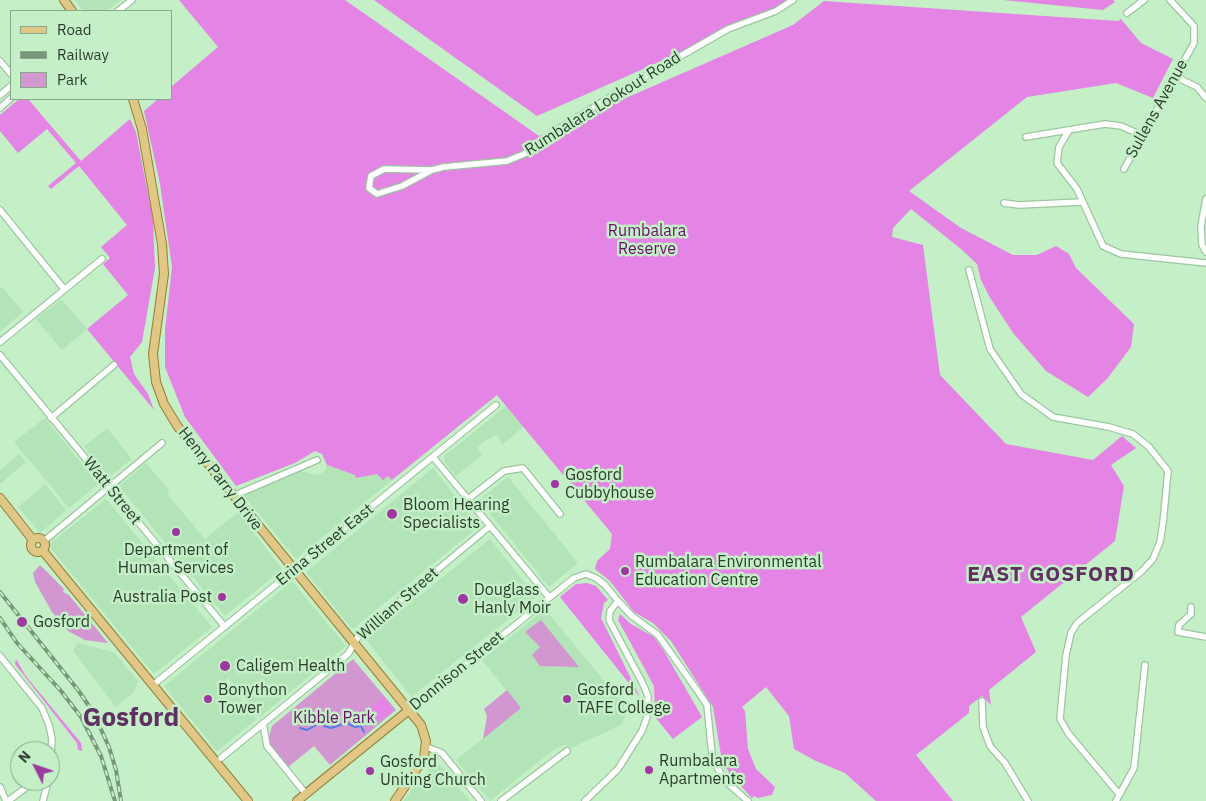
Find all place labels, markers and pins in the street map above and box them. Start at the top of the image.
place label: Gosford Cubbyhouse [565,465,654,503]
marker: Gosford Cubbyhouse [549,478,561,490]
place label: Bloom Hearing Specialists [403,495,510,533]
marker: Bloom Hearing Specialists [385,507,399,521]
marker: Department of Human Services [170,526,182,538]
place label: Department of Human Services [118,540,234,578]
place label: Rumbalara Environmental Education Centre [635,552,821,590]
marker: Rumbalara Environmental Education Centre [619,565,631,577]
place label: Douglass Hanly Moir [474,580,551,618]
place label: Australia Post [113,587,212,607]
marker: Australia Post [216,591,228,603]
marker: Douglass Hanly Moir [456,592,470,606]
place label: Gosford [33,612,90,632]
marker: Gosford [15,615,29,629]
place label: Caligem Health [236,656,345,676]
marker: Caligem Health [218,659,232,673]
place label: Bonython Tower [218,680,287,718]
place label: Gosford TAFE College [577,680,671,718]
marker: Bonython Tower [202,693,214,705]
marker: Gosford TAFE College [561,693,573,705]
place label: Rumbalara Apartments [659,751,744,789]
place label: Gosford Uniting Church [380,752,486,790]
marker: Rumbalara Apartments [643,764,655,776]
marker: Gosford Uniting Church [364,765,376,777]

